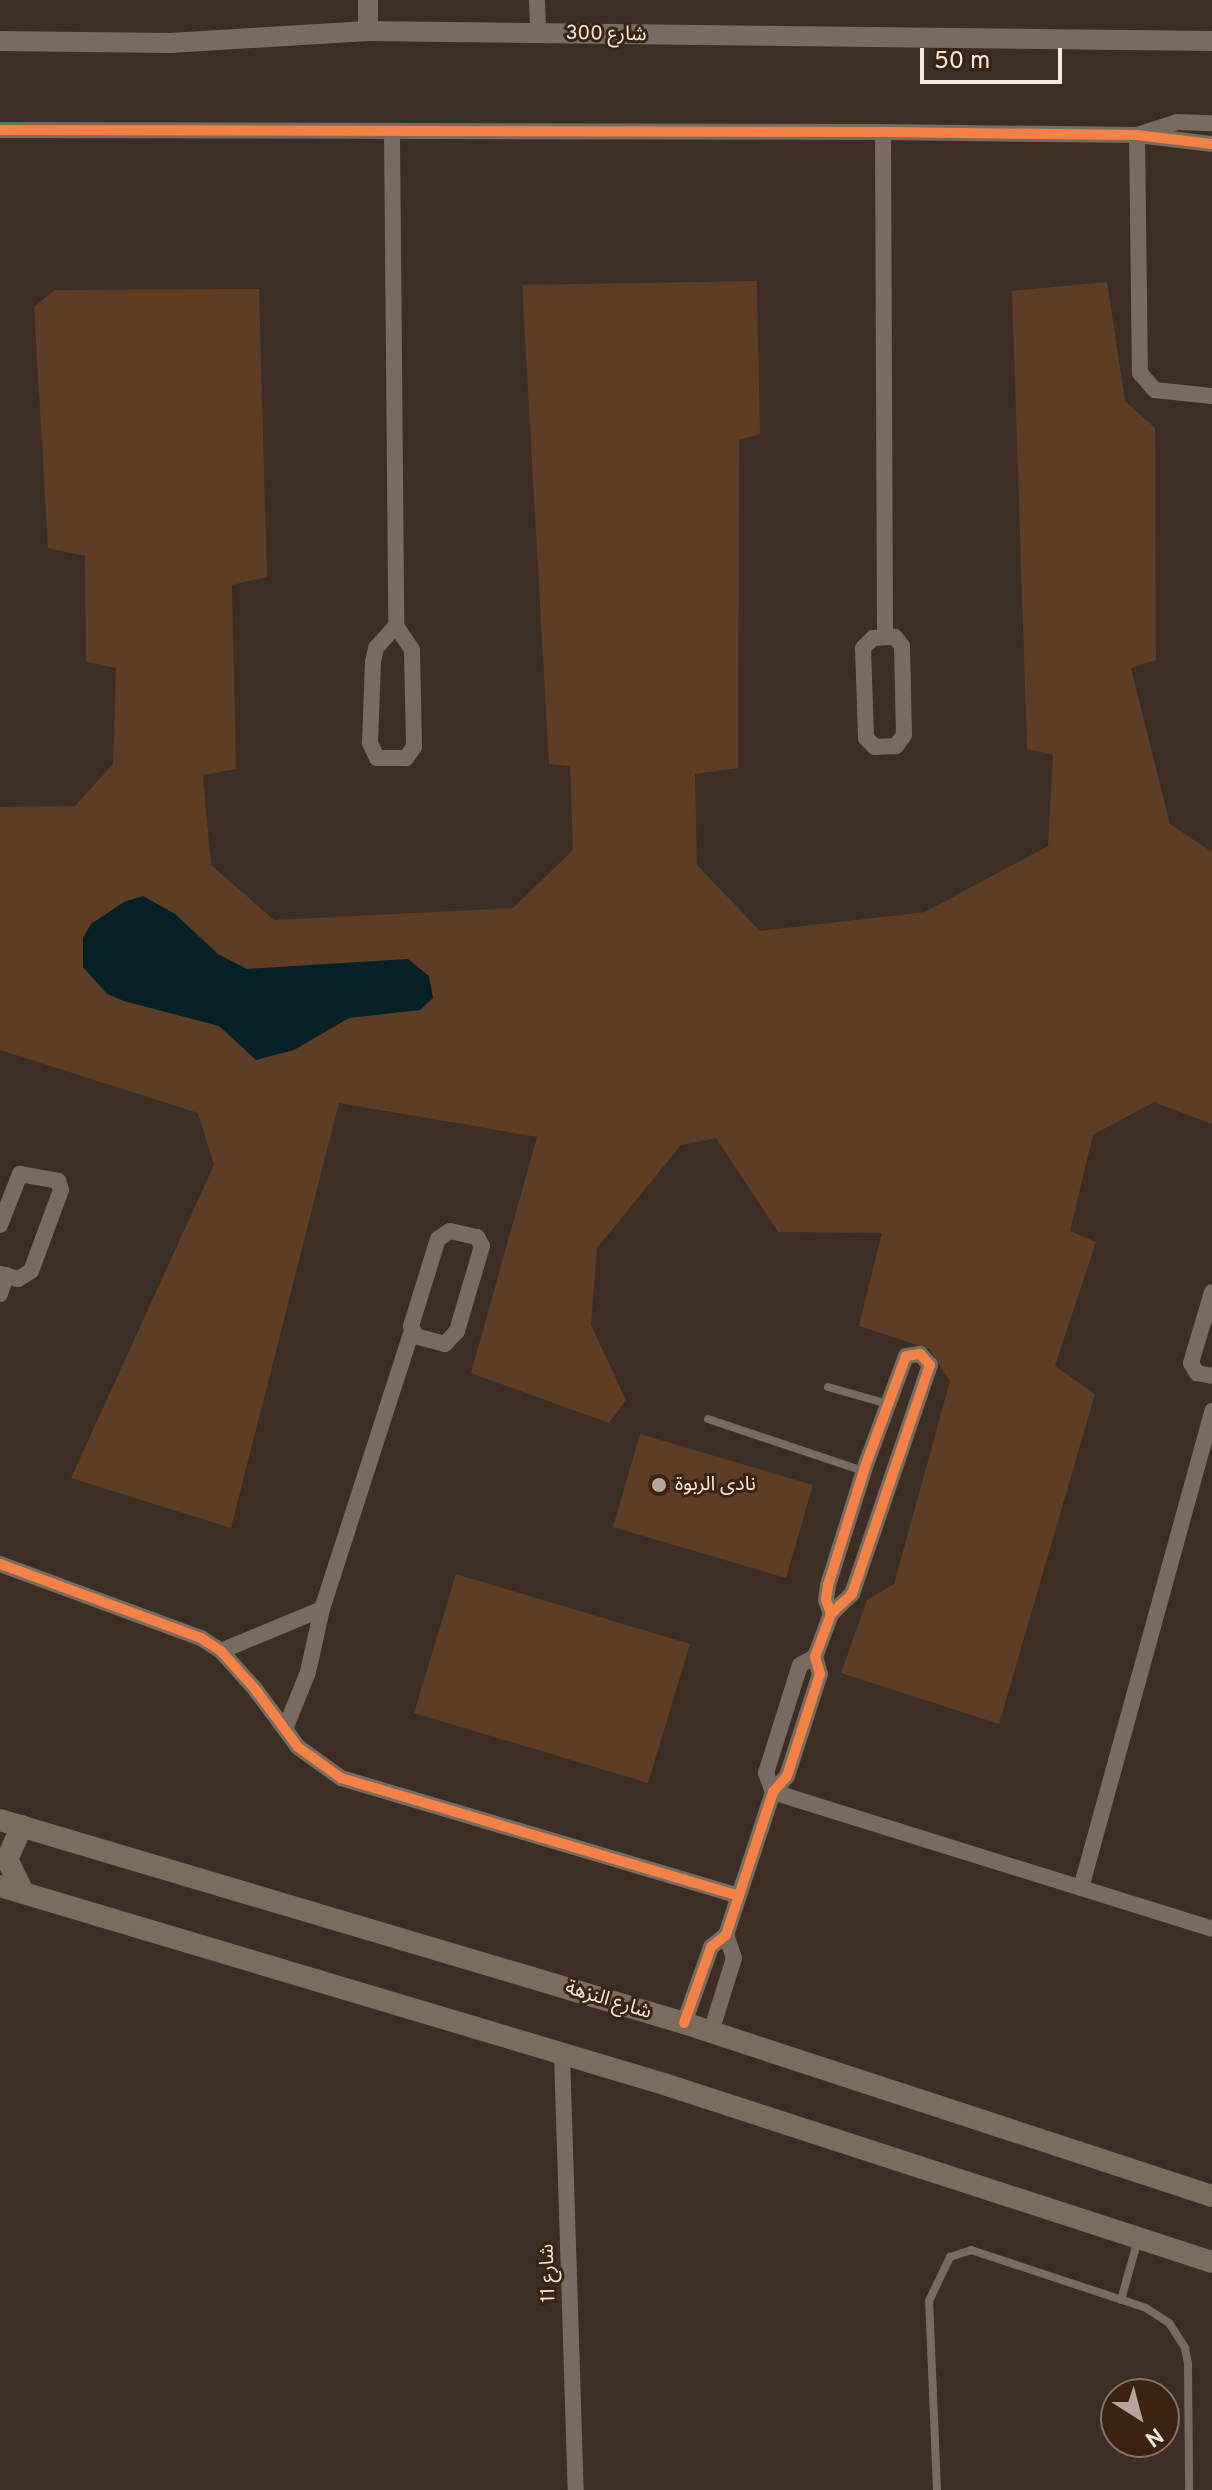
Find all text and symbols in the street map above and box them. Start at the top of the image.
street label: شارع 300 [565,22,647,48]
scale bar [924,32,1066,82]
text: 50 m [934,47,990,77]
place label: نادى الربوة [675,1473,756,1497]
marker: نادى الربوة [650,1476,668,1494]
street label: شارع النزهة [562,1977,654,2025]
street label: شارع 11 [536,2243,562,2303]
north arrow [1100,2378,1180,2458]
text: N [1139,2421,1168,2452]

